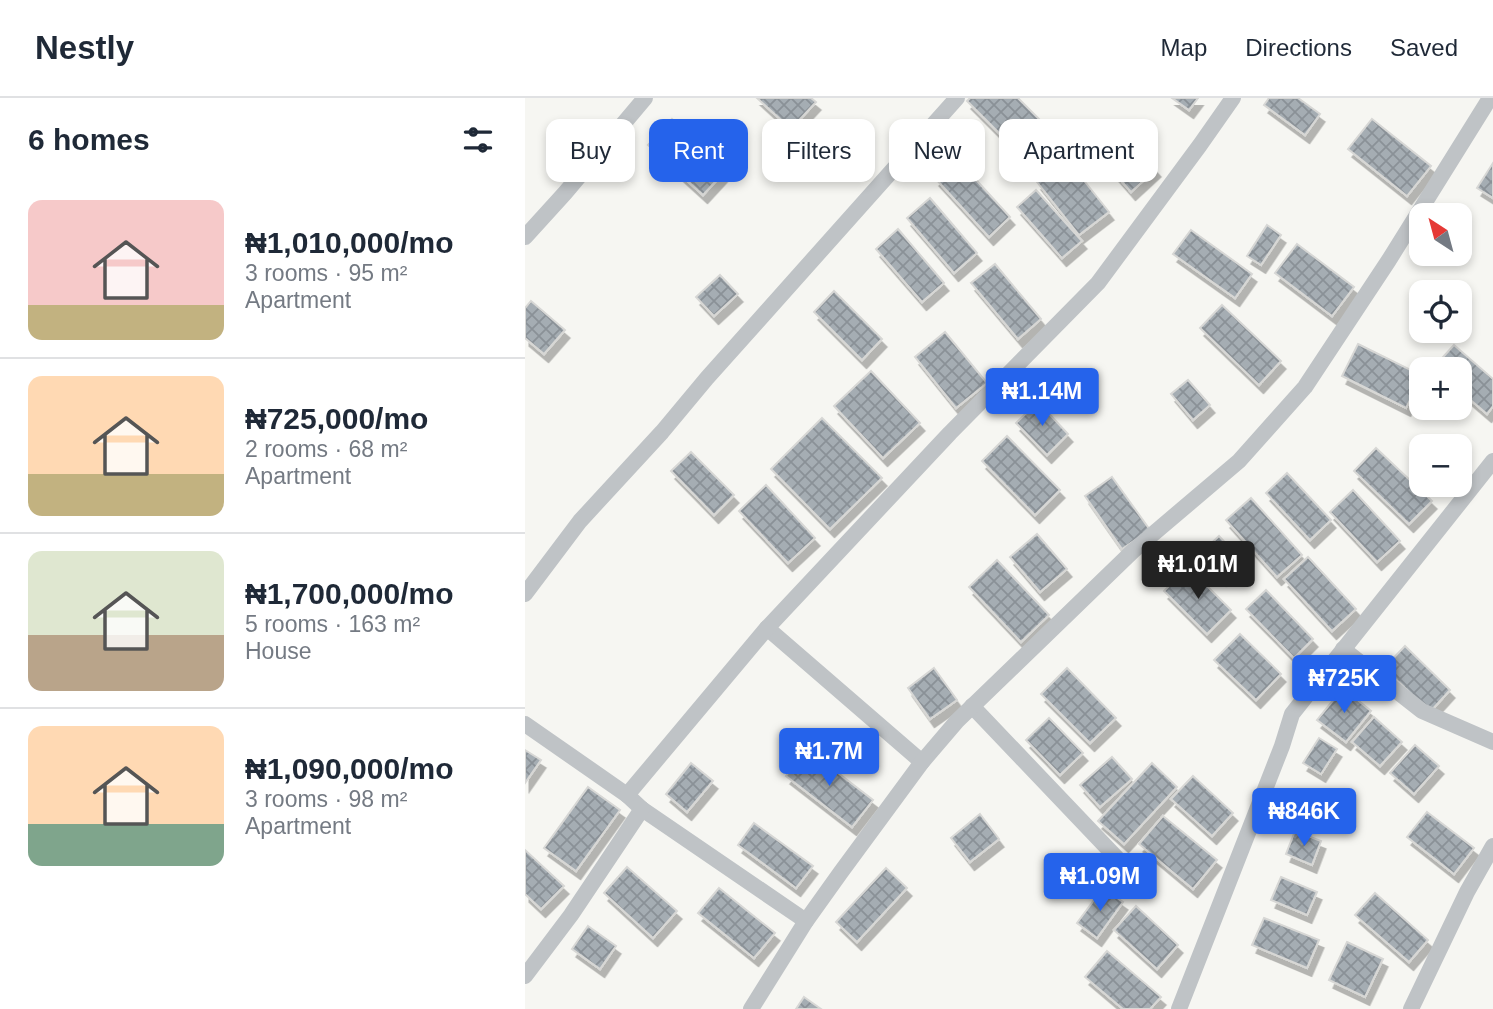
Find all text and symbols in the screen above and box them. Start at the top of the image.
text: Nestly [35,29,134,66]
text: Map [1161,34,1207,61]
text: Directions [1245,34,1352,61]
text: Saved [1390,34,1458,61]
chip: Buy [546,119,635,182]
chip: Rent [649,119,748,182]
chip: Filters [762,119,875,182]
chip: New [889,119,985,182]
chip: Apartment [999,119,1158,182]
icon: filters [459,121,497,159]
text: 6 homes [28,123,150,156]
north arrow [1409,203,1472,266]
map controls [1409,203,1472,497]
text: ₦1,010,000/mo [245,226,453,259]
icon: home [84,228,168,312]
text: 3 rooms · 95 m² [245,260,407,286]
button: locate [1409,280,1472,343]
text: Apartment [245,287,351,313]
button: + [1409,357,1472,420]
pin: ₦1.14M [985,368,1099,428]
text: ₦1.14M [1002,378,1082,404]
text: ₦725,000/mo [245,402,428,435]
icon: home [84,404,168,488]
button: − [1409,434,1472,497]
text: 2 rooms · 68 m² [245,436,407,462]
text: Apartment [245,463,351,489]
pin: ₦1.01M [1141,542,1255,601]
text: ₦1.01M [1158,551,1238,577]
text: ₦1,700,000/mo [245,577,453,610]
icon: home [84,579,168,663]
text: 5 rooms · 163 m² [245,611,420,637]
text: House [245,638,311,664]
pin: ₦725K [1295,656,1393,715]
text: ₦725K [1308,665,1380,691]
pin: ₦1.7M [780,728,878,788]
text: ₦1.7M [795,738,863,764]
text: ₦1,090,000/mo [245,752,453,785]
icon: home [84,754,168,838]
text: 3 rooms · 98 m² [245,786,407,812]
pin: ₦846K [1255,788,1353,848]
text: ₦846K [1268,798,1340,824]
text: Apartment [245,813,351,839]
pin: ₦1.09M [1043,854,1157,913]
text: ₦1.09M [1060,863,1140,889]

